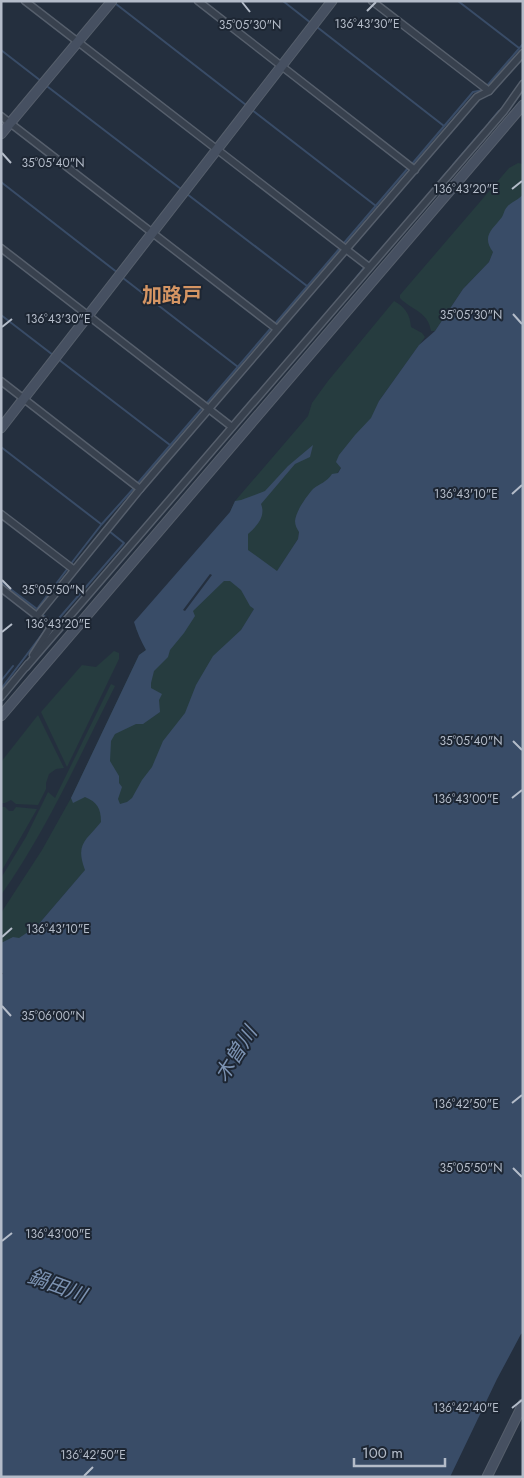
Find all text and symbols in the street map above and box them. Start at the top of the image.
text: 136°43'30"E [334,15,400,33]
text: 35°05'30"N [219,16,281,34]
text: 35°05'40"N [21,154,85,172]
text: 136°43'20"E [433,180,499,198]
district label: 加路戸 [142,281,202,310]
text: 35°05'30"N [440,306,502,324]
text: 136°43'30"E [25,310,91,328]
text: 136°43'10"E [434,485,498,503]
text: 35°05'50"N [22,581,84,599]
text: 136°43'20"E [25,615,91,633]
text: 35°05'40"N [439,732,503,750]
text: 136°43'00"E [433,790,499,808]
text: 136°43'10"E [26,920,90,938]
text: 35°06'00"N [21,1007,85,1025]
water label: 木曽川 [208,1019,265,1087]
text: 136°42'50"E [433,1095,499,1113]
text: 35°05'50"N [440,1159,502,1177]
text: 136°43'00"E [25,1225,91,1243]
water label: 鍋田川 [24,1262,92,1311]
text: 136°42'40"E [433,1399,499,1417]
scale bar [354,1436,445,1468]
text: 100 m [362,1442,403,1464]
text: 136°42'50"E [60,1446,126,1464]

